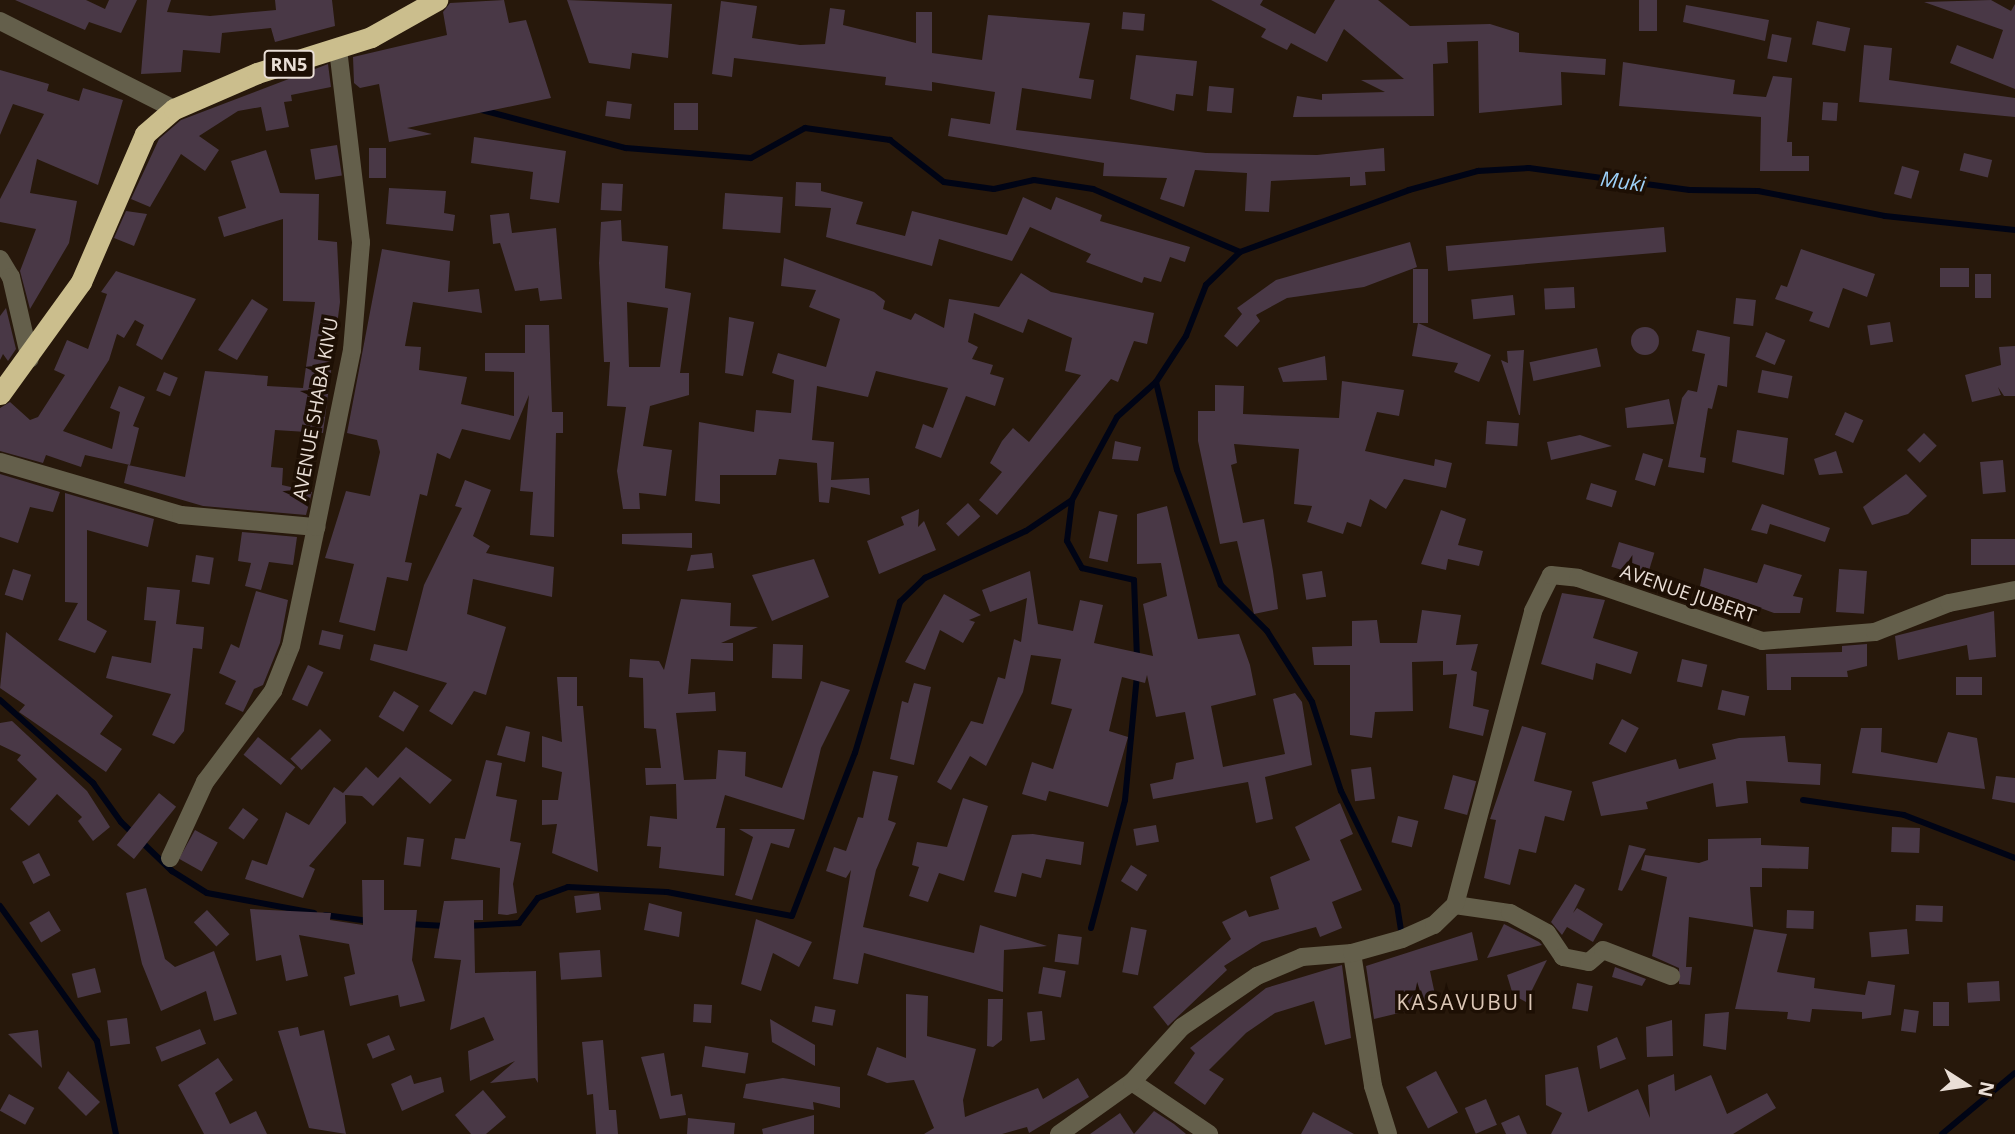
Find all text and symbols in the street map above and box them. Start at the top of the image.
road number: RN5 [263,50,315,78]
water label: Muki [1599,165,1647,197]
street label: AVENUE SHABA KIVU [289,316,343,502]
street label: AVENUE JUBERT [1617,560,1759,628]
district label: KASAVUBU I [1398,989,1534,1015]
north arrow [1931,1050,2001,1120]
text: N [1972,1079,2001,1100]

